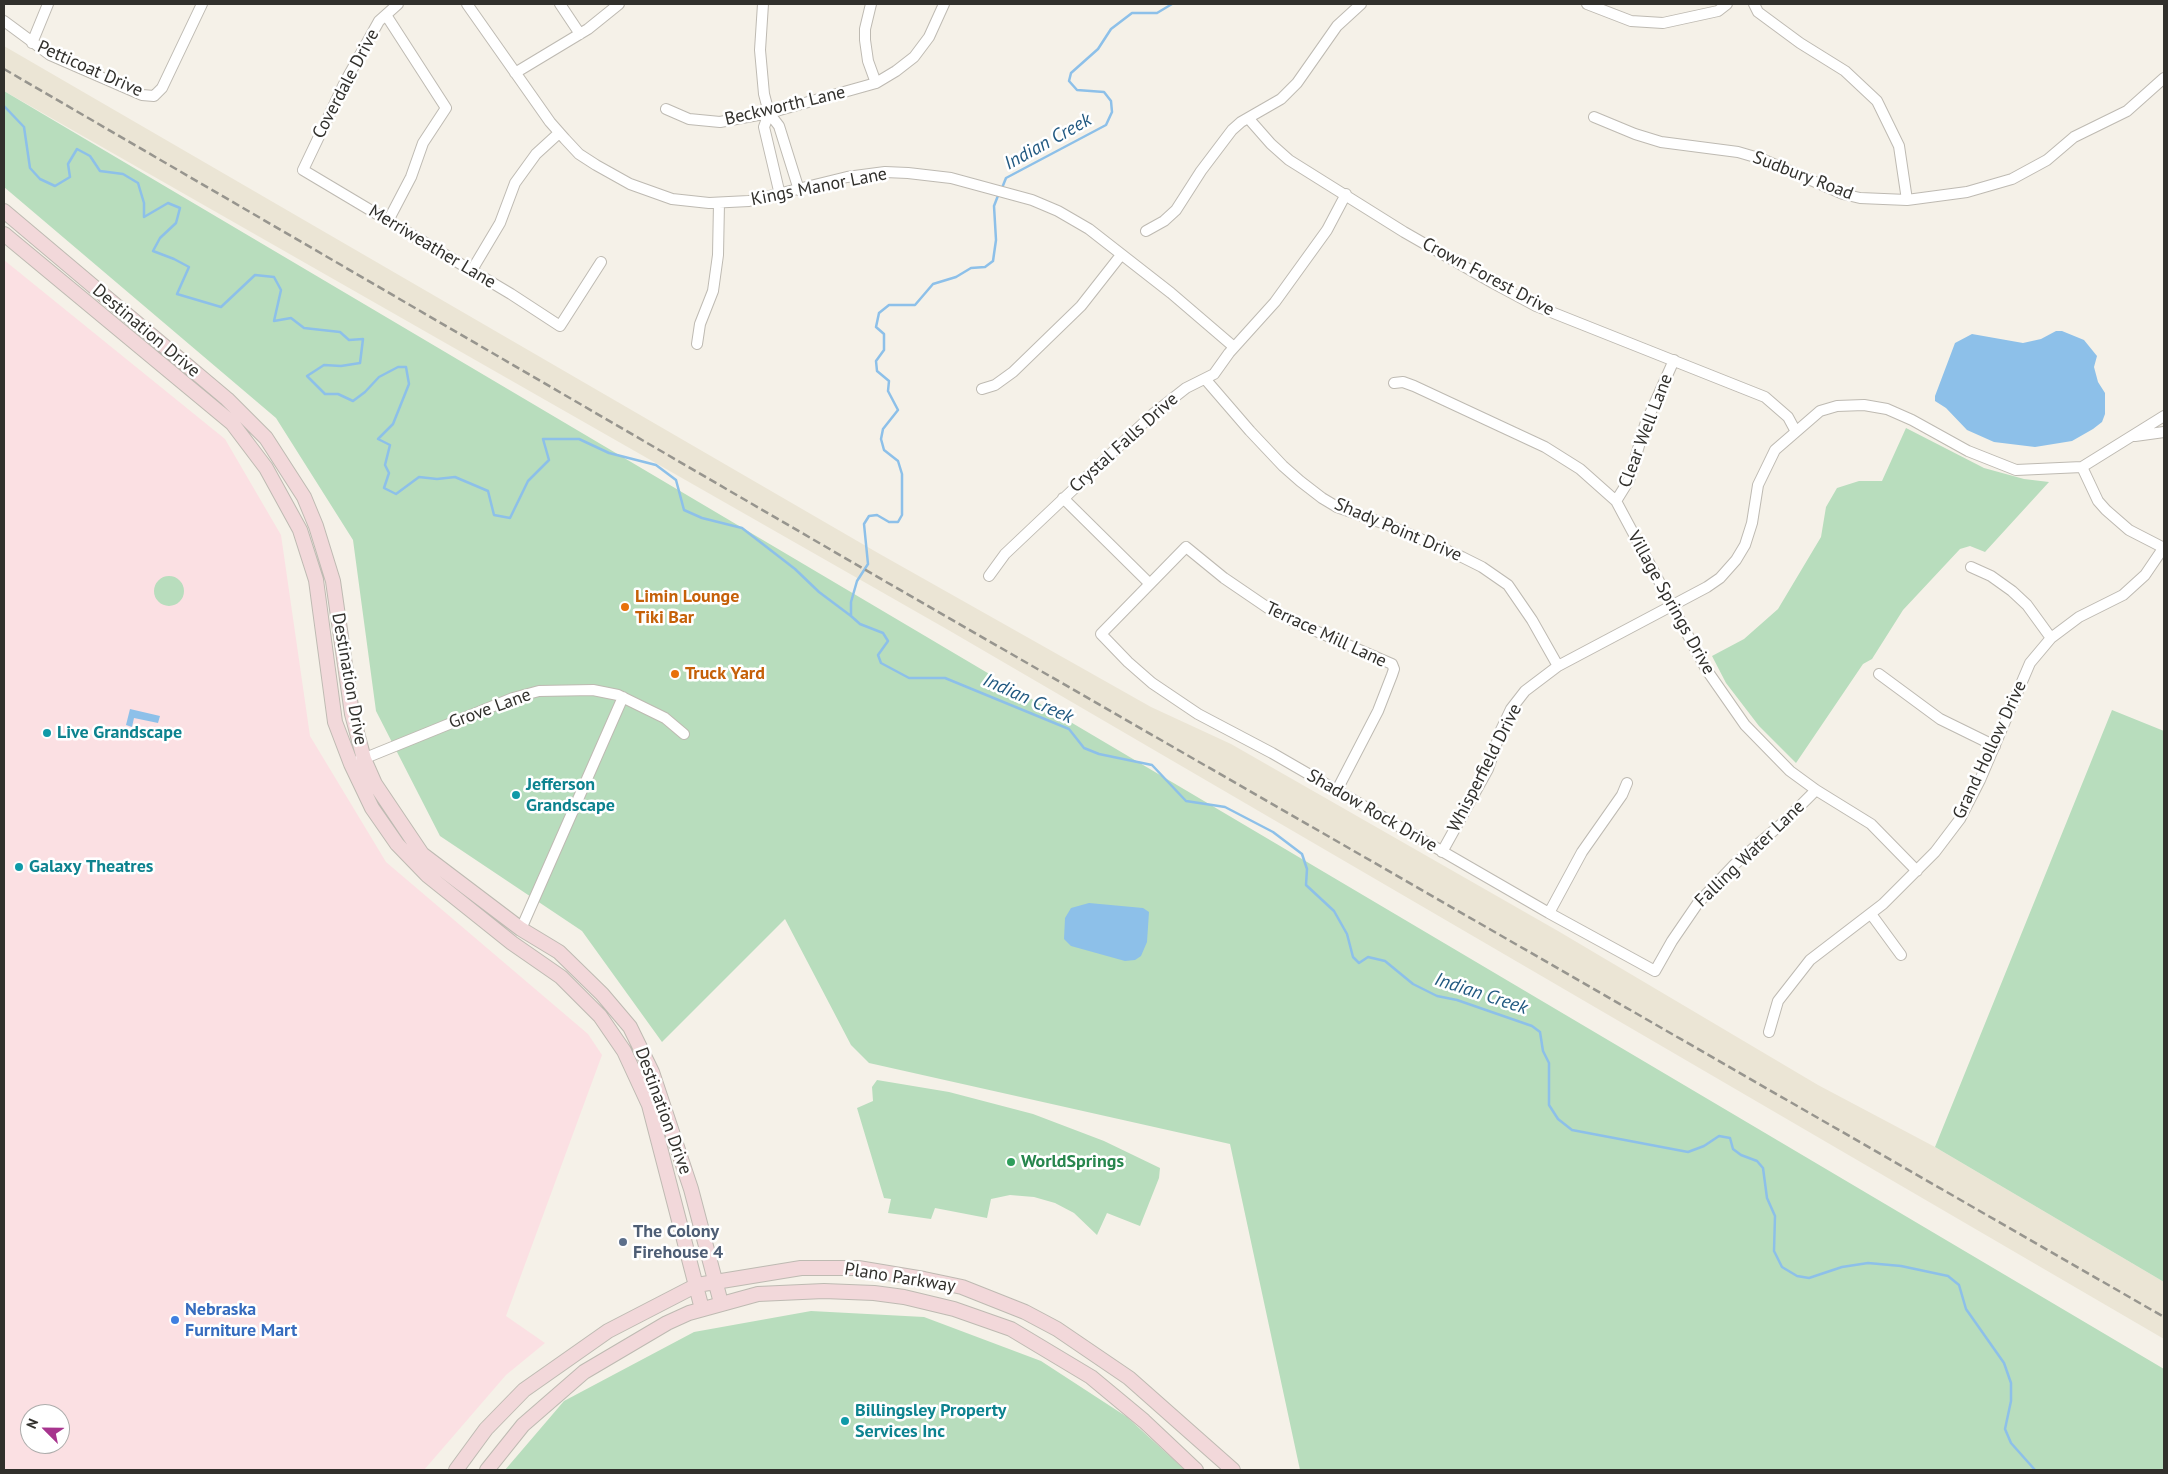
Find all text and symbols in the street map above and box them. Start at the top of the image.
street label: Coverdale Drive [308,26,384,142]
street label: Petticoat Drive [34,36,146,102]
street label: Beckworth Lane [723,82,847,130]
water label: Indian Creek [1000,109,1096,175]
street label: Sudbury Road [1750,147,1856,205]
street label: Kings Manor Lane [749,163,889,211]
street label: Merriweather Lane [365,201,499,293]
street label: Crown Forest Drive [1418,233,1558,321]
street label: Destination Drive [88,280,204,382]
street label: Clear Well Lane [1614,371,1678,491]
street label: Crystal Falls Drive [1065,389,1183,497]
street label: Shady Point Drive [1331,493,1465,567]
street label: Village Springs Drive [1623,528,1719,678]
place label: Limin Lounge Tiki Bar [635,586,739,628]
street label: Terrace Mill Lane [1262,598,1390,672]
marker: Limin Lounge Tiki Bar [619,601,631,613]
street label: Destination Drive [327,611,371,747]
place label: Truck Yard [685,663,765,685]
marker: Truck Yard [669,668,681,680]
water label: Indian Creek [979,669,1077,729]
street label: Grand Hollow Drive [1948,677,2032,823]
street label: Grove Lane [446,684,534,734]
street label: Whisperfield Drive [1443,700,1527,836]
place label: Live Grandscape [57,722,182,744]
marker: Live Grandscape [41,727,53,739]
street label: Shadow Rock Drive [1303,765,1441,857]
place label: Jefferson Grandscape [526,774,615,816]
marker: Jefferson Grandscape [510,789,522,801]
street label: Falling Water Lane [1691,796,1809,912]
place label: Galaxy Theatres [29,856,153,878]
marker: Galaxy Theatres [13,861,25,873]
water label: Indian Creek [1432,968,1530,1020]
street label: Destination Drive [630,1044,696,1178]
place label: WorldSprings [1021,1151,1124,1173]
marker: WorldSprings [1005,1156,1017,1168]
place label: The Colony Firehouse 4 [633,1221,723,1264]
marker: The Colony Firehouse 4 [617,1236,629,1248]
street label: Plano Parkway [843,1259,957,1297]
place label: Nebraska Furniture Mart [185,1299,297,1342]
marker: Nebraska Furniture Mart [169,1314,181,1326]
place label: Billingsley Property Services Inc [855,1400,1006,1442]
north arrow [20,1404,70,1454]
marker: Billingsley Property Services Inc [839,1415,851,1427]
text: N [22,1416,42,1431]

